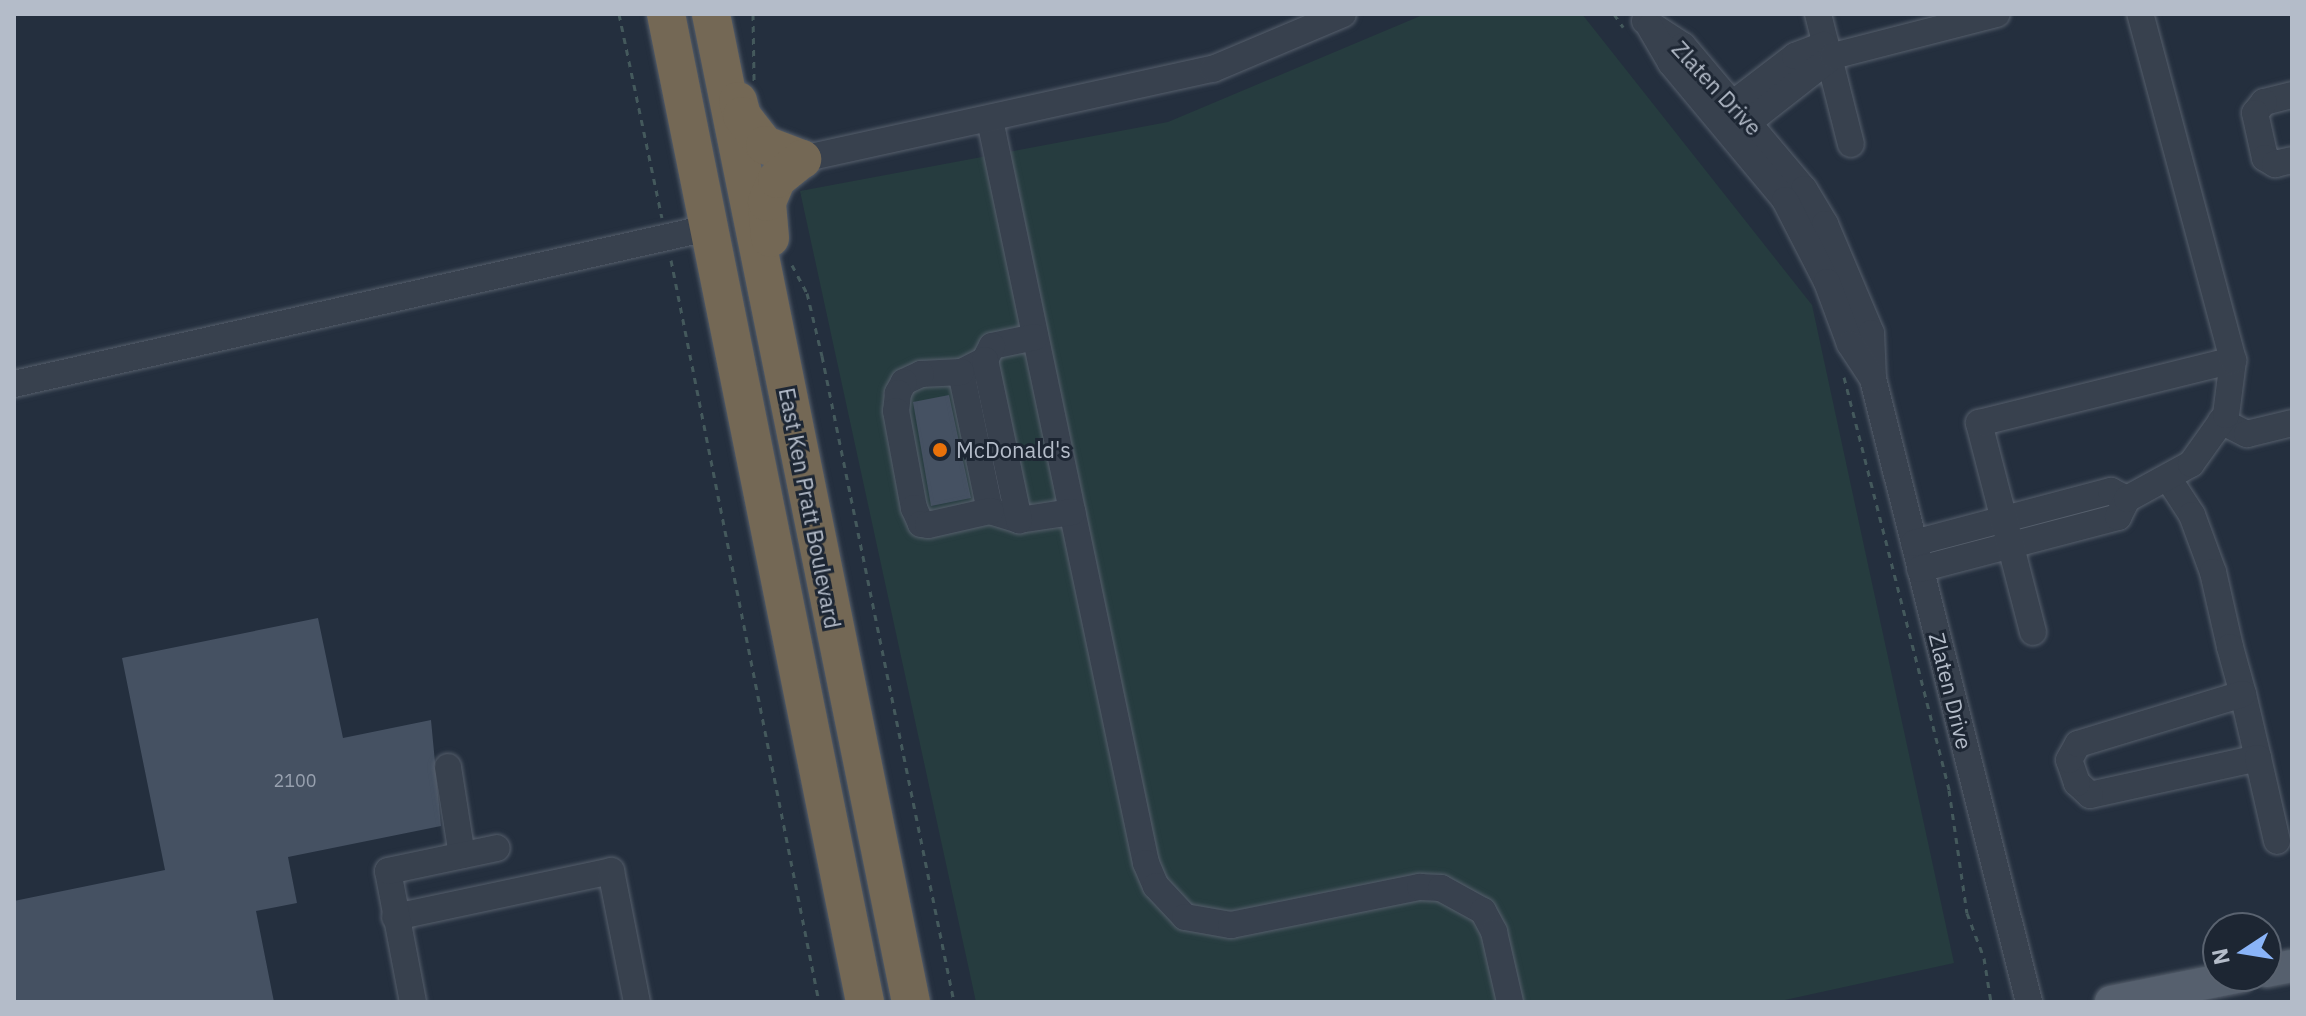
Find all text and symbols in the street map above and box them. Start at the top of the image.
street label: Zlaten Drive [1667,35,1767,141]
street label: East Ken Pratt Boulevard [774,385,846,631]
place label: McDonald's [956,437,1071,463]
marker: McDonald's [931,441,949,459]
street label: Zlaten Drive [1924,630,1978,752]
house number: 2100 [273,770,317,792]
north arrow [2202,912,2282,992]
text: N [2204,946,2236,967]

